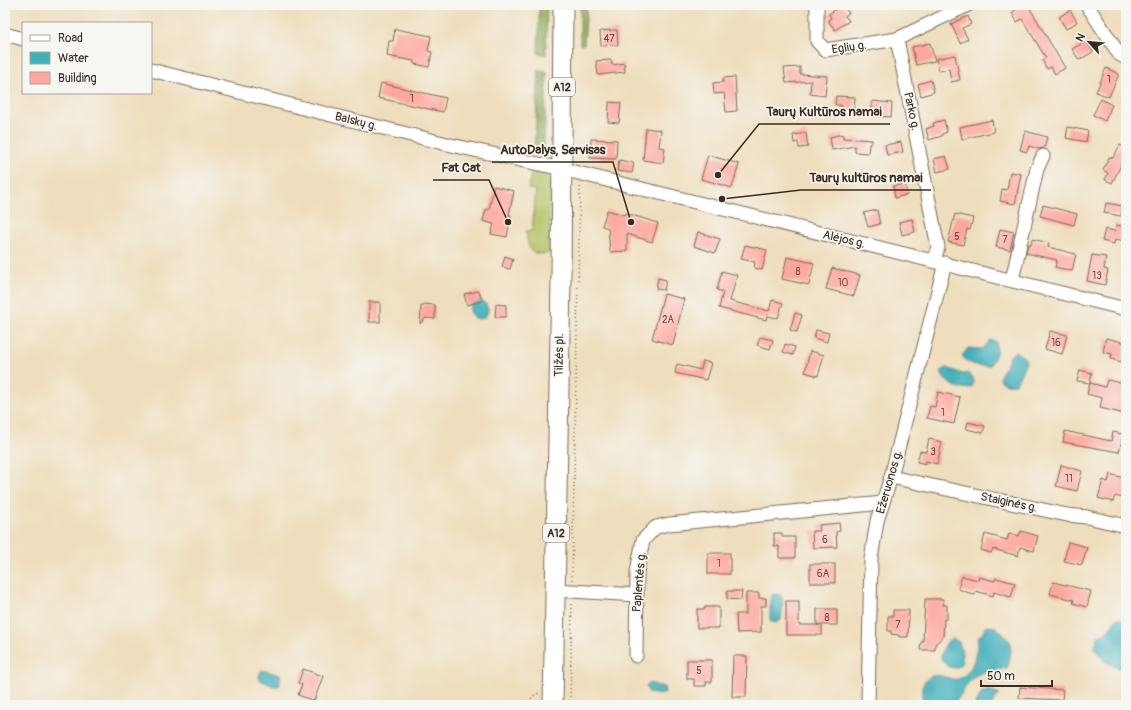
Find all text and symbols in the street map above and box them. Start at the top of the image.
legend [22,22,152,94]
north arrow [1069,22,1109,62]
text: Road [58,31,83,46]
text: N [1073,31,1088,44]
house number: 47 [603,33,615,45]
street label: Eglių g. [831,38,867,57]
text: Water [58,51,89,66]
text: Building [58,71,97,86]
house number: 1 [1107,74,1111,86]
road number: A12 [549,78,575,96]
street label: Parko g. [900,91,923,132]
house number: 1 [410,93,414,105]
callout: Taurų Kultūros namai [759,99,890,124]
text: Taurų Kultūros namai [765,104,883,120]
street label: Balskų g. [333,109,379,134]
callout: AutoDalys, Servisas [492,137,613,162]
text: AutoDalys, Servisas [500,142,606,158]
callout: Fat Cat [433,155,489,180]
text: Fat Cat [441,160,482,176]
callout: Taurų kultūros namai [801,165,931,190]
text: Taurų kultūros namai [808,170,923,186]
street label: Alėjos g. [821,227,866,252]
house number: 5 [954,231,960,243]
house number: 7 [1002,234,1008,246]
house number: 8 [795,266,801,278]
house number: 13 [1092,270,1102,282]
house number: 10 [838,277,849,289]
house number: 2A [662,314,675,326]
street label: Tilžės pl. [552,333,567,377]
house number: 16 [1051,337,1061,349]
house number: 1 [941,407,945,419]
house number: 3 [930,446,936,458]
street label: Ežeruonos g. [873,449,906,516]
house number: 11 [1065,473,1073,485]
street label: Staiginės g. [979,489,1039,516]
road number: A12 [543,524,569,542]
house number: 6 [822,534,828,546]
street label: Paplentės g. [629,551,650,613]
house number: 1 [717,558,721,570]
house number: 6A [817,568,830,580]
house number: 8 [824,612,830,624]
house number: 7 [895,619,901,631]
scale bar [981,662,1052,688]
house number: 5 [696,665,702,677]
text: 50 m [987,669,1015,684]

